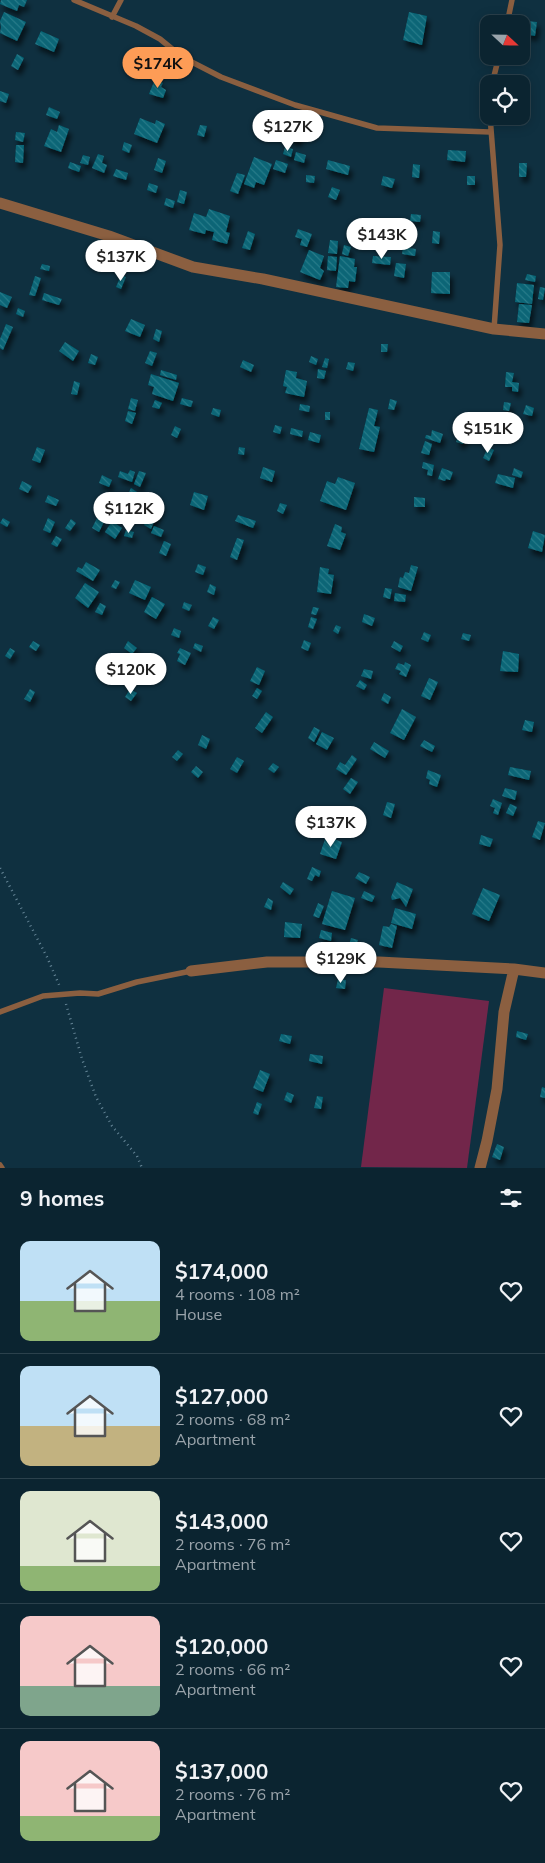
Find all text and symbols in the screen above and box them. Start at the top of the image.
north arrow [480,15,530,65]
map controls [480,15,530,125]
pin: $174K [123,46,193,89]
text: $174K [133,53,183,73]
button: locate [480,75,530,125]
pin: $127K [253,110,323,152]
text: $127K [263,116,313,136]
pin: $143K [347,218,417,260]
text: $143K [357,224,407,244]
pin: $137K [86,240,156,282]
text: $137K [96,246,146,266]
pin: $151K [453,412,523,454]
text: $151K [463,418,513,438]
pin: $112K [94,492,164,534]
text: $112K [104,498,154,518]
pin: $120K [96,652,166,695]
text: $120K [106,659,156,679]
pin: $137K [296,806,366,848]
text: $137K [306,812,356,832]
pin: $129K [306,942,376,984]
text: $129K [316,948,366,968]
icon: filters [497,1184,525,1212]
text: 9 homes [20,1185,104,1211]
text: $174,000 [175,1258,268,1284]
icon: home [60,1261,120,1321]
icon: heart [497,1277,525,1305]
text: 4 rooms · 108 m² [175,1284,300,1304]
text: House [175,1304,222,1324]
text: $127,000 [175,1383,268,1409]
icon: home [60,1386,120,1446]
icon: heart [497,1402,525,1430]
text: 2 rooms · 68 m² [175,1409,290,1429]
text: Apartment [175,1429,256,1449]
text: $143,000 [175,1508,268,1534]
icon: home [60,1511,120,1571]
icon: heart [497,1527,525,1555]
text: 2 rooms · 76 m² [175,1534,290,1554]
text: Apartment [175,1554,256,1574]
text: $120,000 [175,1633,268,1659]
icon: home [60,1636,120,1696]
icon: heart [497,1652,525,1680]
text: 2 rooms · 66 m² [175,1659,290,1679]
text: Apartment [175,1679,256,1699]
text: $137,000 [175,1758,268,1784]
icon: home [60,1761,120,1821]
icon: heart [497,1777,525,1805]
text: 2 rooms · 76 m² [175,1784,290,1804]
text: Apartment [175,1804,256,1824]

